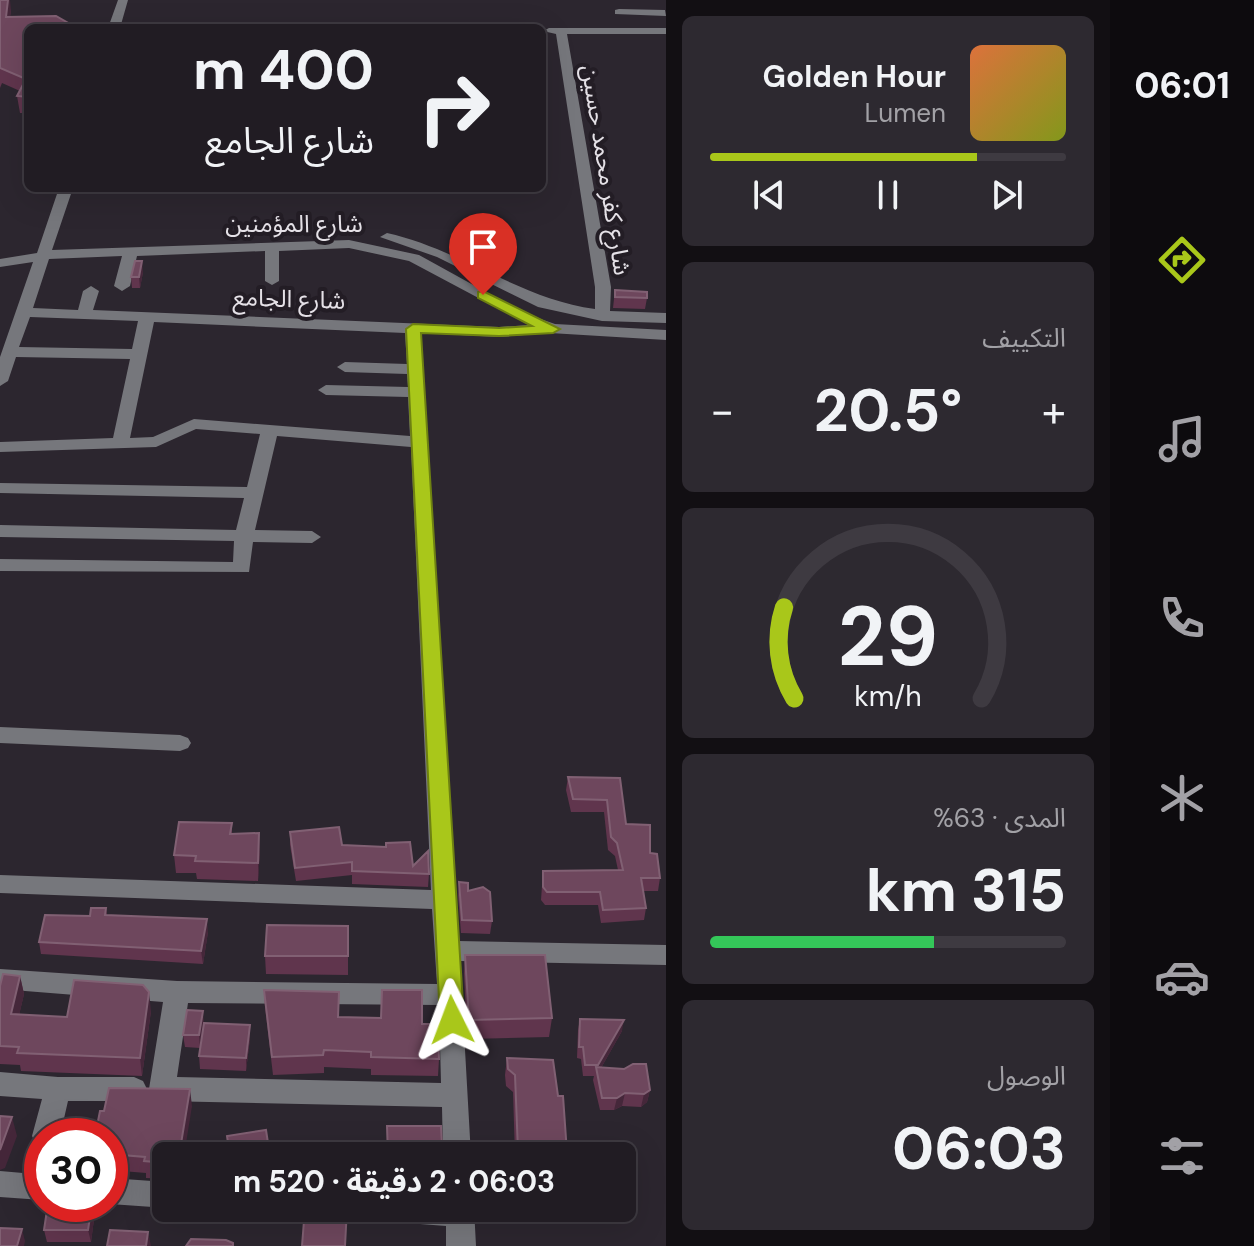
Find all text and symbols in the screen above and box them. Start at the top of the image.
text: 400 m [193,33,374,106]
icon: right [402,56,506,160]
text: Golden Hour [763,57,946,96]
street label: شارع كفر محمد حسين [573,62,638,278]
text: 06:01 [1134,62,1230,109]
text: Lumen [865,96,946,130]
text: شارع الجامع [205,117,374,164]
icon: previous [747,173,791,217]
icon: pause [866,173,910,217]
icon: next [985,173,1029,217]
street label: شارع المؤمنين [225,208,363,241]
pin [449,213,517,295]
icon: arrive [461,225,505,269]
icon: directions [1154,232,1210,288]
street label: شارع الجامع [232,281,346,318]
text: التكييف [982,321,1066,355]
text: 20.5° [814,371,962,450]
text: − [710,382,734,440]
text: + [1042,382,1066,440]
icon: music [1154,411,1210,467]
text: 29 [838,582,938,691]
icon: phone [1154,590,1210,646]
text: km/h [854,678,922,715]
icon: climate [1154,770,1210,826]
text: المدى · 63% [933,801,1066,835]
text: 315 km [866,851,1066,930]
icon: car [1154,949,1210,1005]
position arrow [410,978,494,1062]
text: الوصول [987,1059,1066,1093]
text: 06:03 [892,1109,1066,1188]
speed limit sign: 30 [24,1118,128,1222]
icon: filters [1154,1128,1210,1184]
text: 06:03 · 2 دقيقة · 520 m [233,1162,555,1201]

